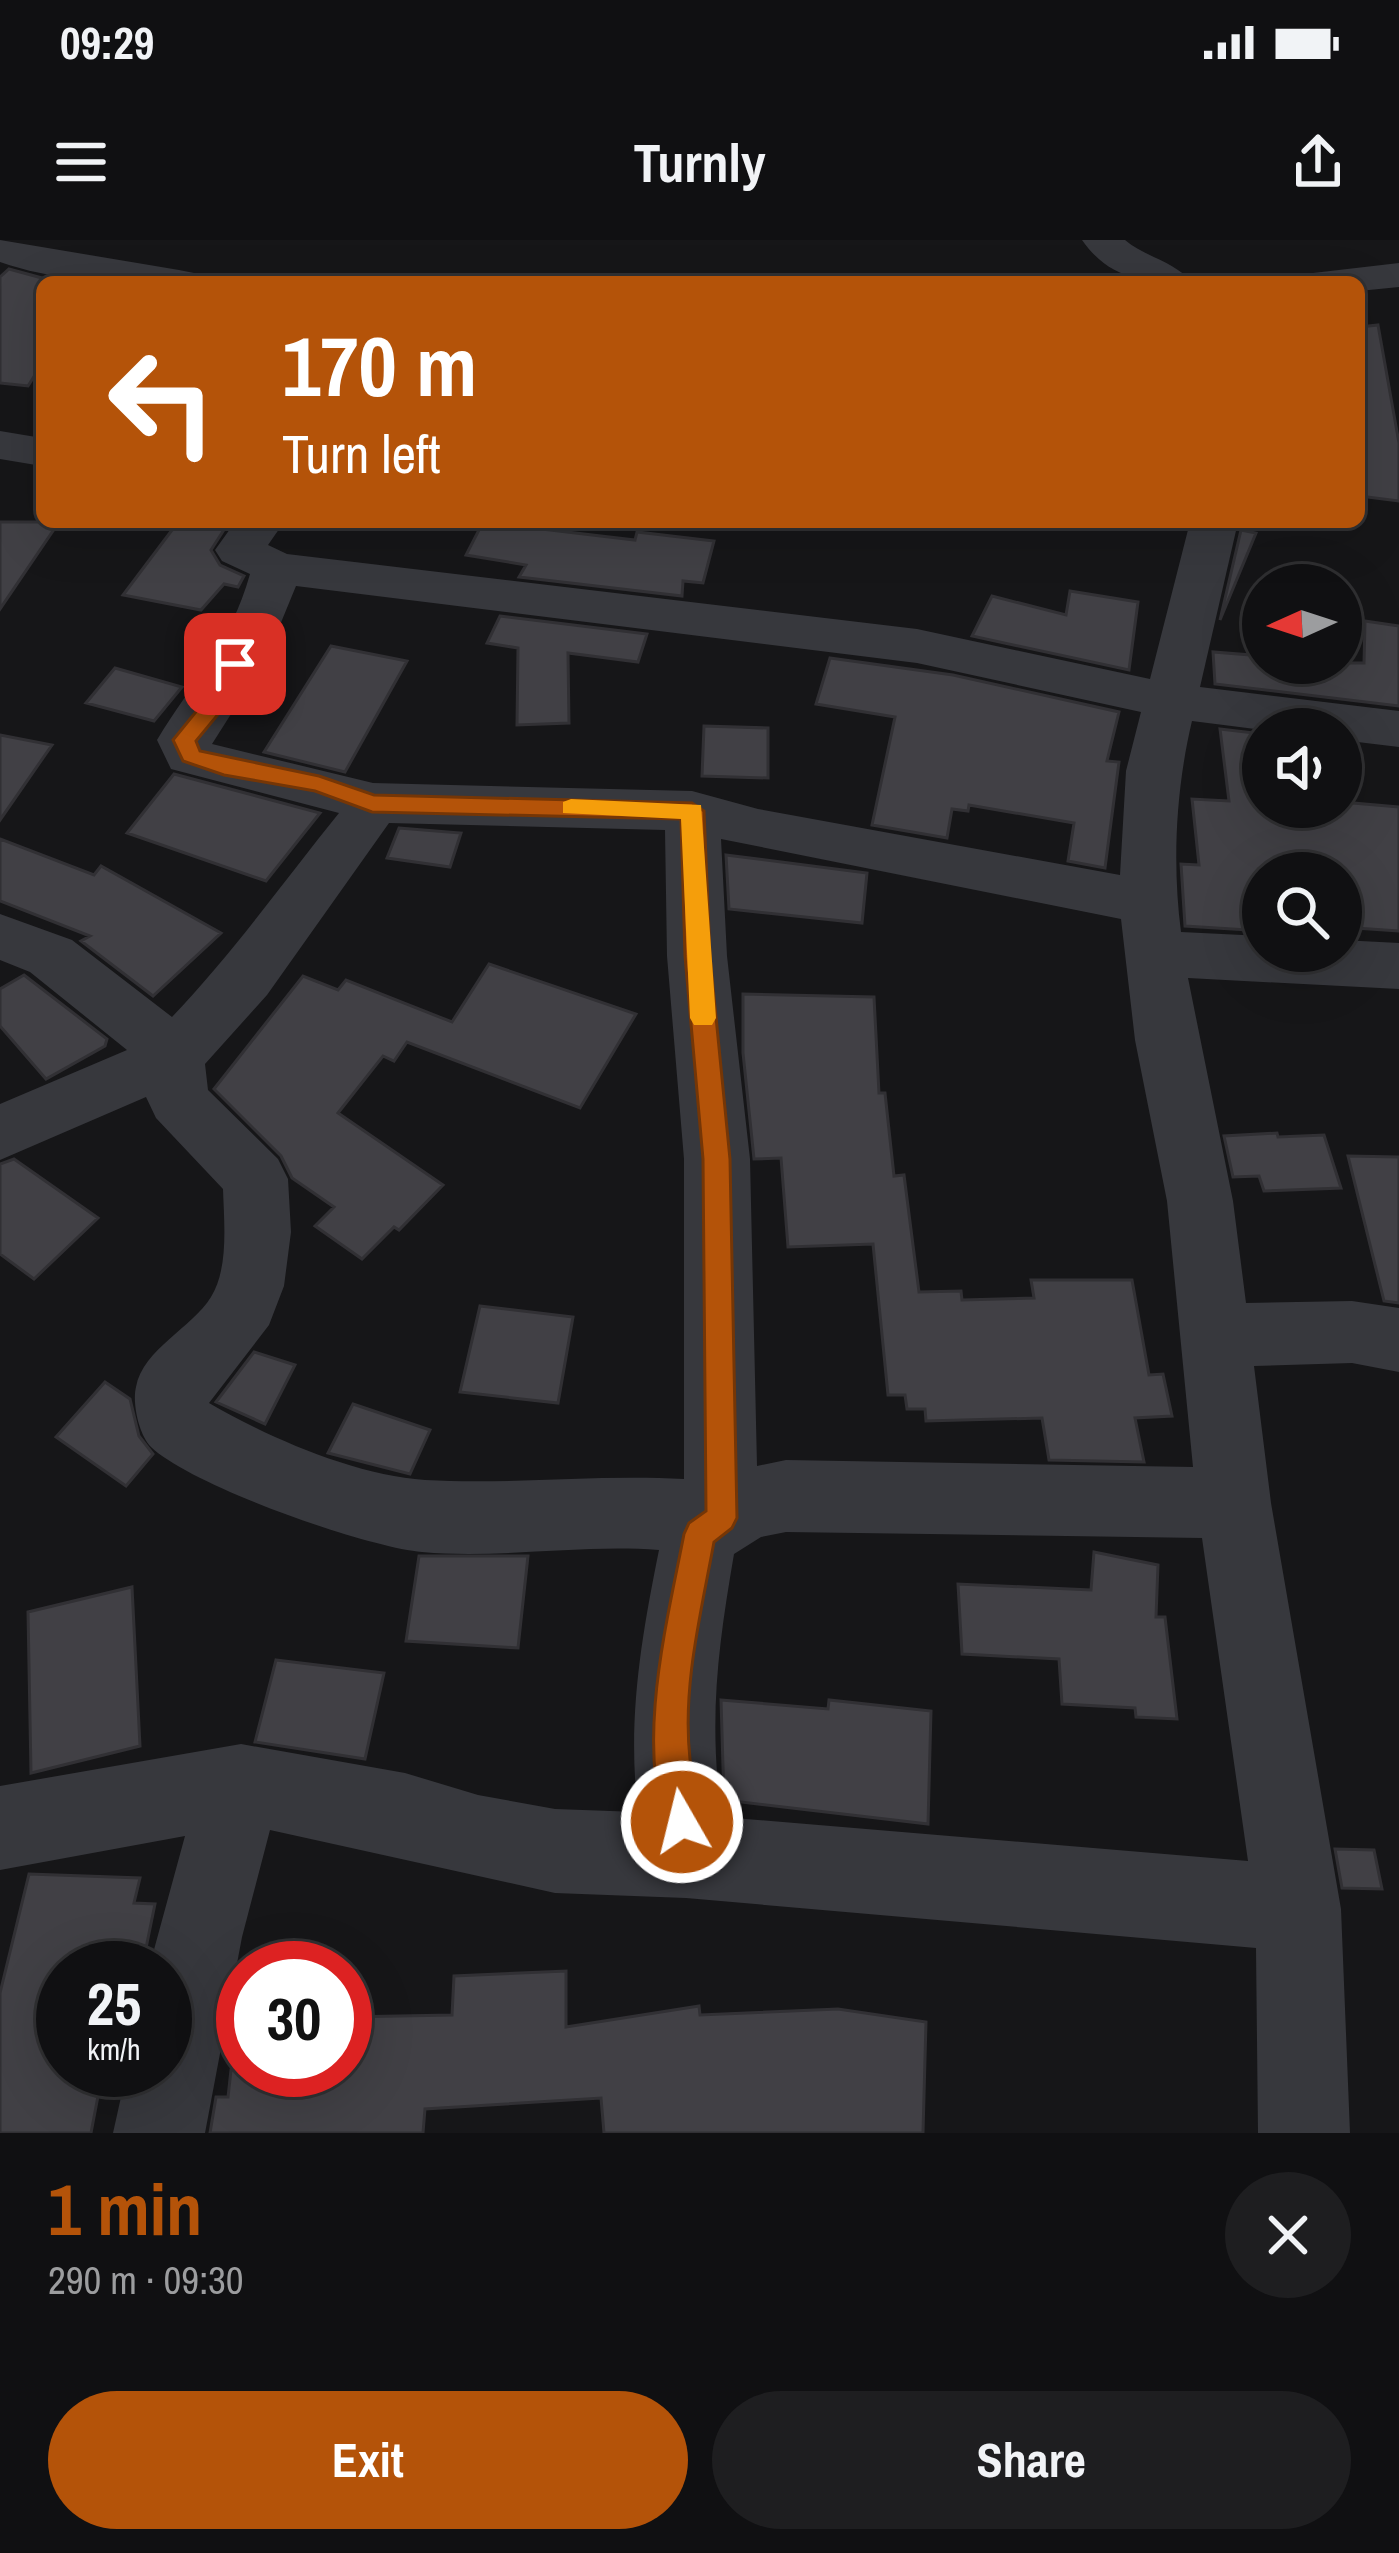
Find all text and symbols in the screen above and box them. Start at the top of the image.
text: 09:29 [60,12,154,73]
text: Turnly [633,126,766,199]
icon: menu [48,129,114,195]
icon: share [1285,129,1351,195]
text: 170 m [282,309,477,422]
icon: left [84,324,240,480]
text: Turn left [282,417,441,490]
north arrow [1242,564,1362,684]
map controls [1242,564,1362,972]
pin [184,613,286,715]
icon: arrive [202,631,268,697]
button: sound [1242,708,1362,828]
button: search [1242,852,1362,972]
position arrow [619,1759,745,1885]
speed limit sign: 30 [216,1941,372,2097]
text: 25 [87,1963,141,2044]
text: km/h [87,2029,141,2069]
text: 1 min [48,2160,202,2257]
button: close [1225,2172,1351,2298]
text: 290 m · 09:30 [48,2254,244,2306]
button: Exit [48,2391,688,2529]
button: Share [712,2391,1351,2529]

